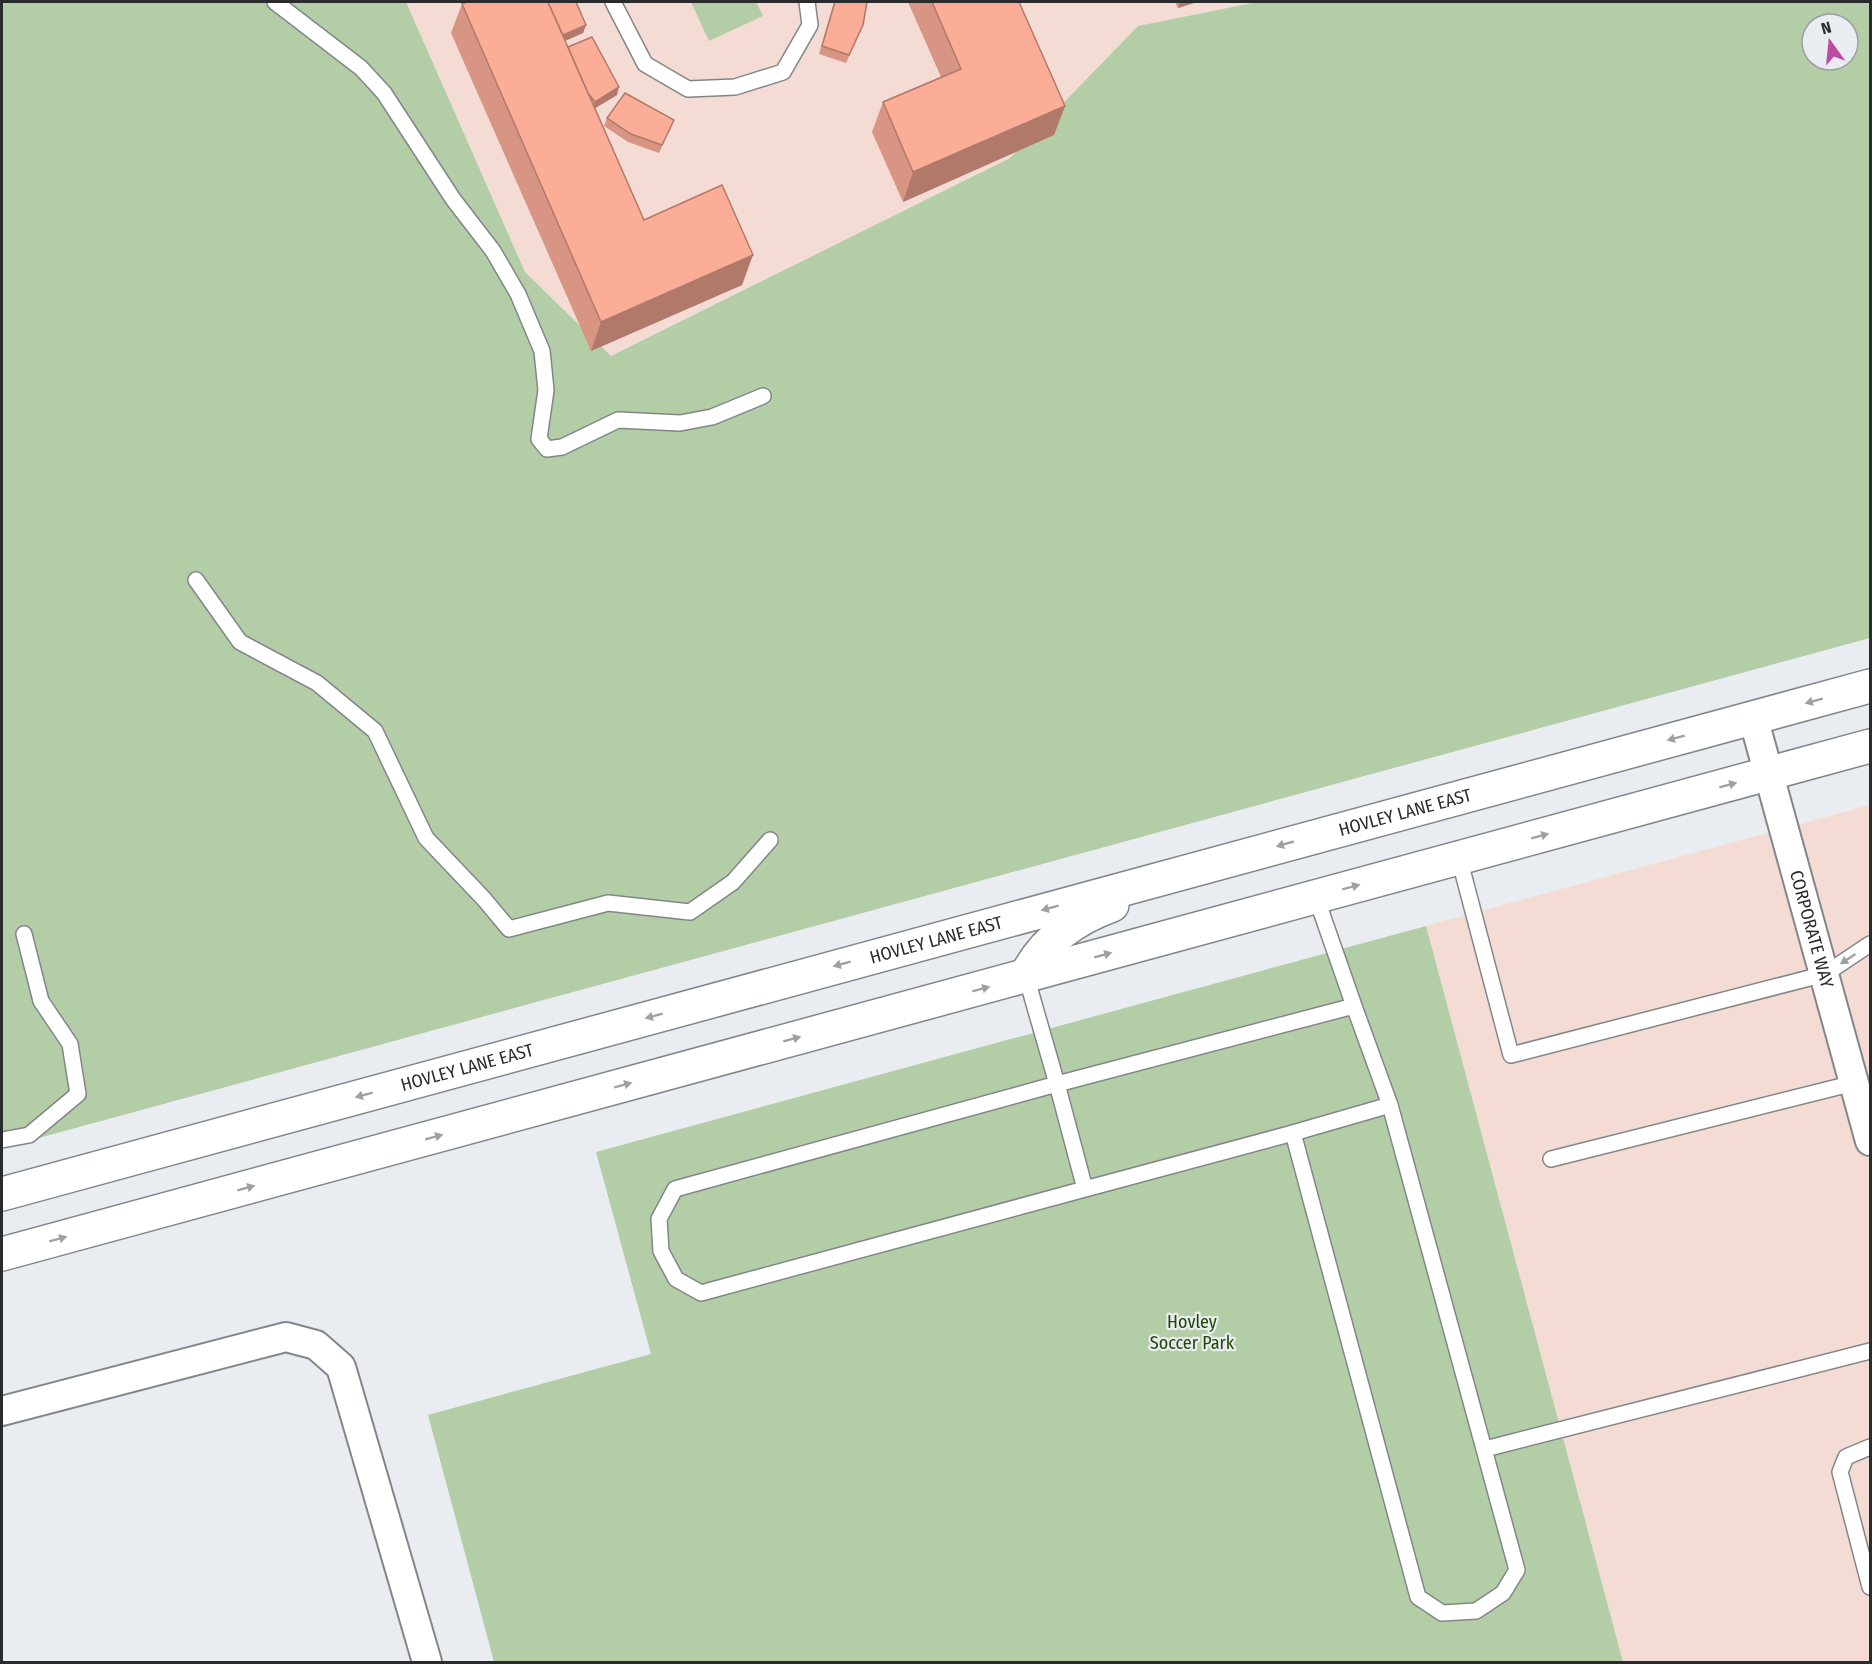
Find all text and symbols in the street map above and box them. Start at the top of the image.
north arrow [1800,12,1860,72]
text: N [1819,18,1833,38]
one-way arrow [1805,696,1823,706]
one-way arrow [1667,733,1685,743]
one-way arrow [1719,780,1737,789]
street label: HOVLEY LANE EAST [1336,784,1475,841]
one-way arrow [1531,831,1549,840]
one-way arrow [1276,840,1294,849]
street label: CORPORATE WAY [1785,868,1838,990]
one-way arrow [1342,882,1361,892]
one-way arrow [1041,903,1059,913]
street label: HOVLEY LANE EAST [867,911,1006,969]
one-way arrow [1093,950,1112,960]
one-way arrow [1839,954,1856,965]
one-way arrow [833,960,851,970]
one-way arrow [972,983,990,993]
one-way arrow [645,1012,663,1021]
one-way arrow [783,1034,802,1044]
street label: HOVLEY LANE EAST [398,1039,537,1096]
one-way arrow [613,1080,632,1090]
one-way arrow [355,1090,373,1100]
one-way arrow [425,1131,443,1141]
one-way arrow [237,1182,255,1192]
one-way arrow [49,1233,67,1243]
park label: Hovley Soccer Park [1150,1311,1235,1354]

